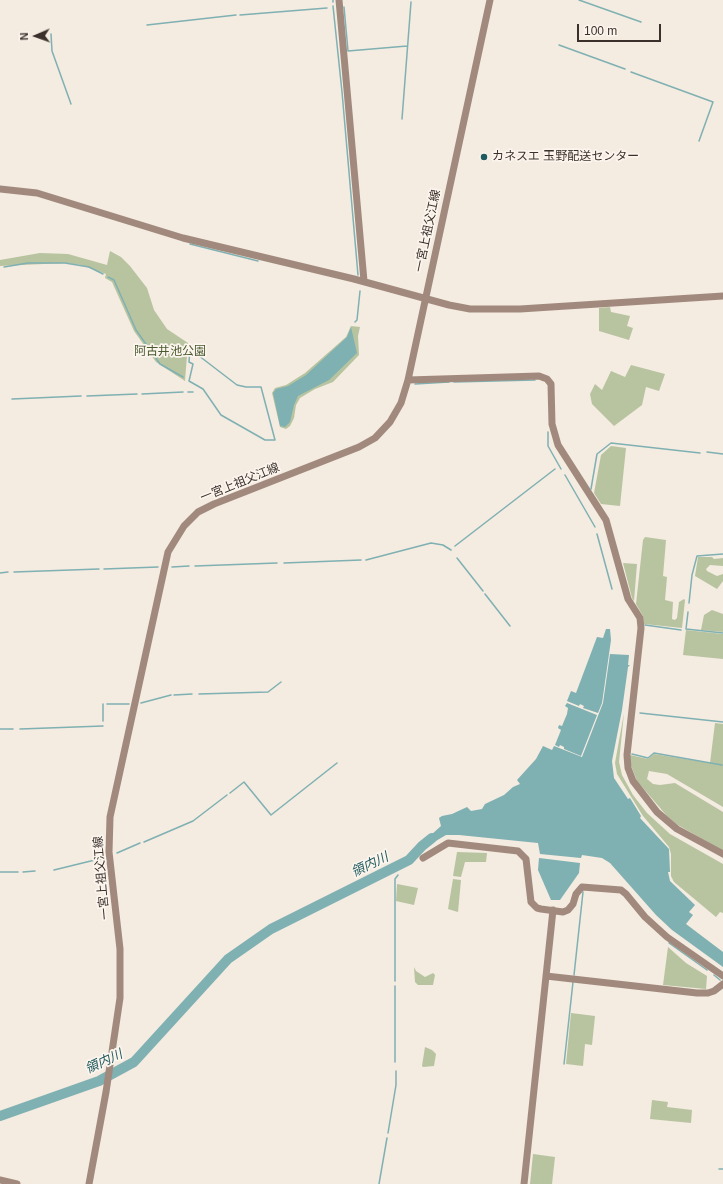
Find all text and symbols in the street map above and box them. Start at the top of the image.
north arrow [16,16,56,56]
scale bar [579,16,663,42]
text: 100 m [584,24,617,38]
text: N [18,32,30,41]
place label: カネスエ 玉野配送センター [492,150,639,164]
marker: カネスエ 玉野配送センター [479,152,489,162]
street label: 一宮上祖父江線 [412,188,444,274]
park label: 阿古井池公園 [134,345,206,359]
street label: 一宮上祖父江線 [198,461,282,505]
street label: 一宮上祖父江線 [91,836,113,920]
water label: 領内川 [349,849,391,881]
water label: 領内川 [83,1047,125,1077]

